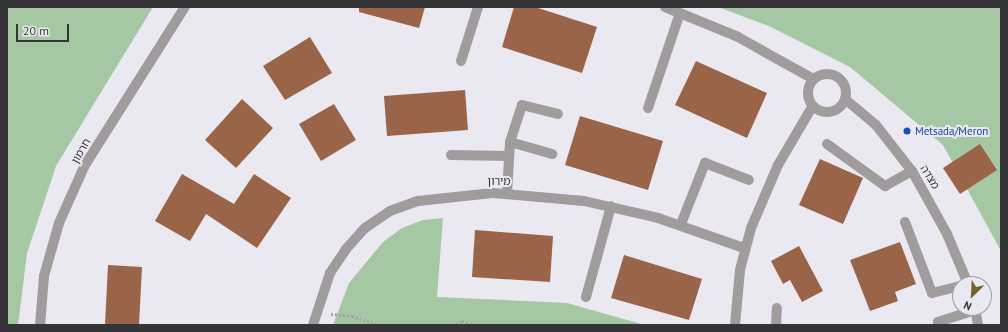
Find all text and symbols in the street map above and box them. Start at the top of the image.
scale bar [18,16,71,42]
text: 20 m [23,23,49,38]
place label: Metsada/Meron [915,124,988,138]
marker: Metsada/Meron [902,126,912,136]
street label: חרמון [68,136,94,166]
street label: מצדה [918,163,942,191]
street label: מירון [488,174,510,188]
north arrow [952,276,992,316]
text: N [961,298,974,314]

